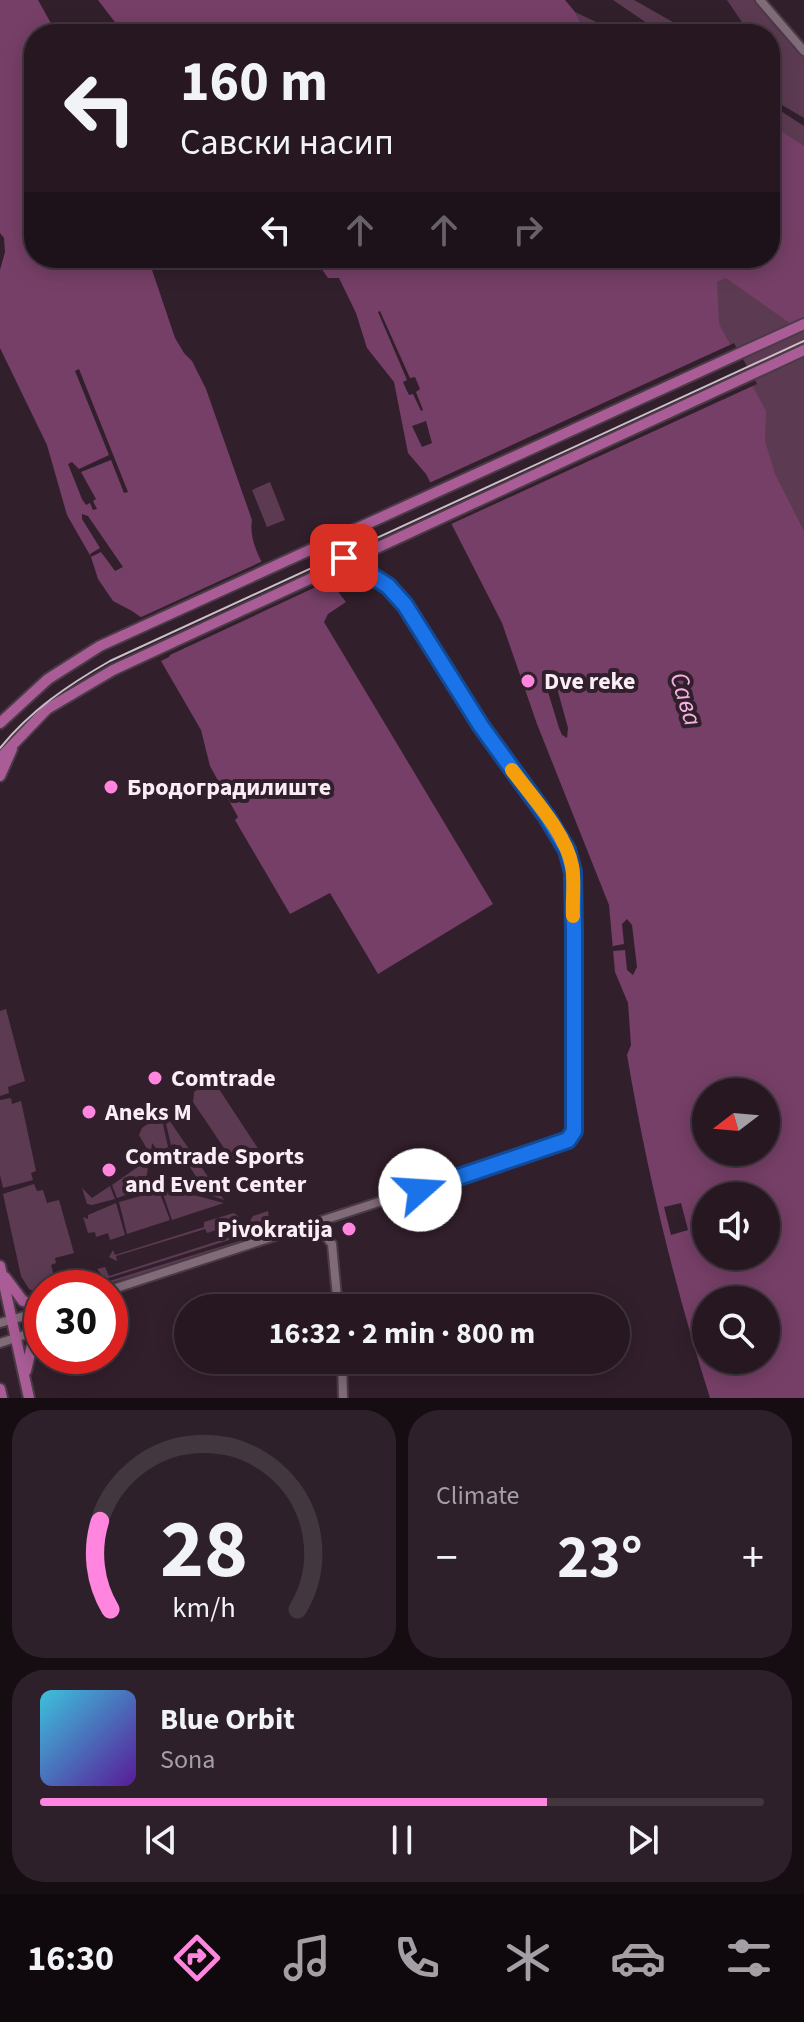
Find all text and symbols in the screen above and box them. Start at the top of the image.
text: 160 m [180,43,328,122]
icon: left [48,56,152,160]
text: Савски насип [180,117,394,168]
icon: left [254,208,298,252]
icon: ahead [338,208,382,252]
icon: ahead [422,208,466,252]
icon: right [506,208,550,252]
pin [310,524,378,592]
icon: arrive [322,536,366,580]
place label: Dve reke [544,664,635,699]
water label: Сава [660,668,712,730]
marker: Dve reke [519,672,537,690]
place label: Бродоградилиште [127,770,331,805]
marker: Бродоградилиште [102,778,120,796]
place label: Comtrade [171,1061,276,1096]
marker: Comtrade [146,1069,164,1087]
north arrow [692,1078,780,1166]
map controls [692,1078,780,1374]
place label: Aneks M [104,1095,192,1130]
marker: Aneks M [80,1103,98,1121]
place label: Comtrade Sports and Event Center [125,1139,307,1202]
position arrow [378,1148,462,1232]
marker: Comtrade Sports and Event Center [100,1161,118,1179]
button: sound [692,1182,780,1270]
place label: Pivokratija [217,1212,333,1247]
marker: Pivokratija [340,1220,358,1238]
speed limit sign: 30 [24,1270,128,1374]
button: search [692,1286,780,1374]
text: 16:32 · 2 min · 800 m [269,1312,535,1355]
text: Climate [436,1477,520,1514]
text: 28 [160,1491,248,1609]
text: 23° [557,1516,643,1601]
text: − [436,1527,458,1590]
text: + [742,1527,764,1590]
text: km/h [172,1588,236,1628]
text: Blue Orbit [160,1698,295,1741]
text: Sona [160,1741,215,1778]
icon: previous [139,1818,183,1862]
icon: pause [380,1818,424,1862]
icon: next [621,1818,665,1862]
icon: directions [169,1930,225,1986]
icon: music [279,1930,335,1986]
icon: phone [389,1930,445,1986]
icon: climate [500,1930,556,1986]
icon: car [610,1930,666,1986]
icon: filters [721,1930,777,1986]
text: 16:30 [27,1933,114,1984]

